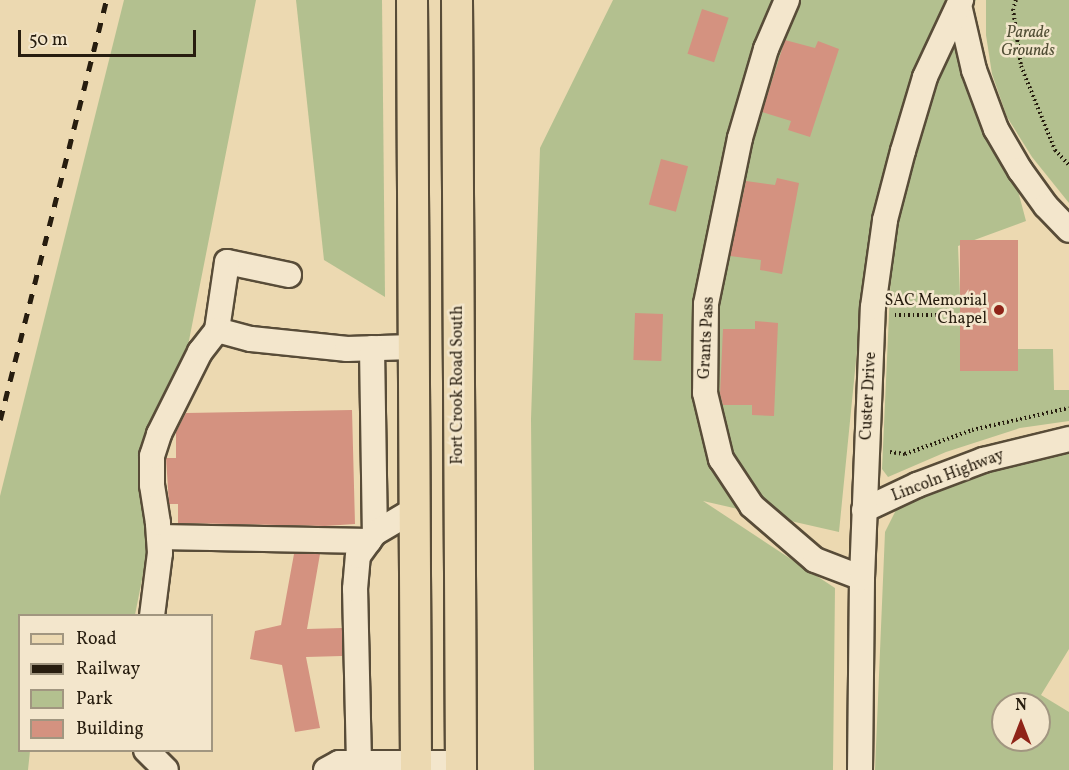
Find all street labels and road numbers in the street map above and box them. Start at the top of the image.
street label: Grants Pass [695,296,719,380]
street label: Fort Crook Road South [448,306,468,464]
street label: Custer Drive [857,351,881,441]
street label: Lincoln Highway [889,446,1007,506]

